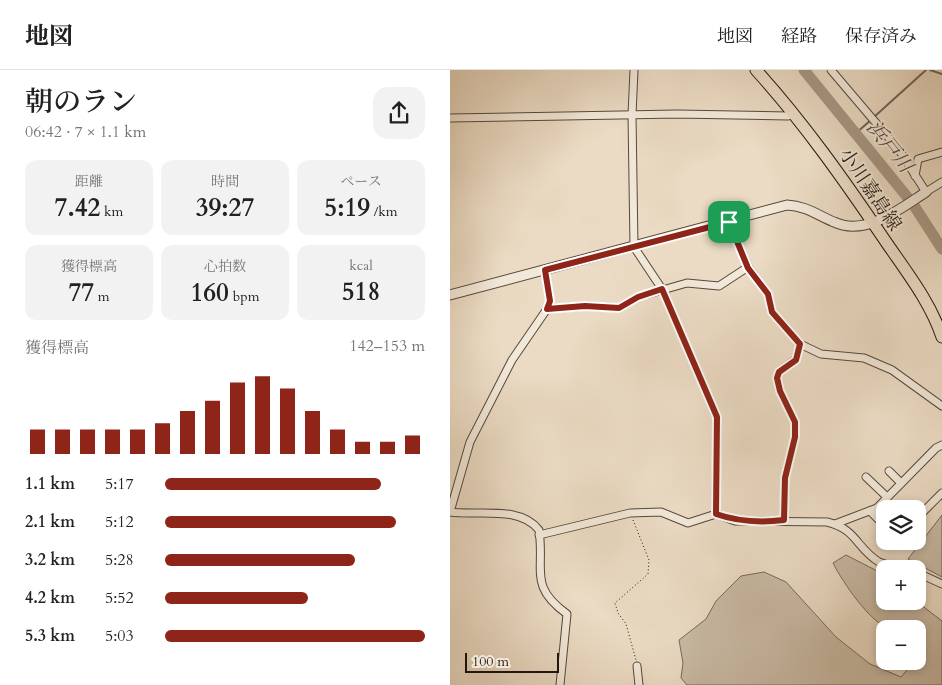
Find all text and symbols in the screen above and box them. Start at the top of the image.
text: 地図 [25,20,73,53]
text: 地図 [717,24,753,49]
text: 経路 [781,24,817,49]
text: 保存済み [845,24,917,49]
text: 朝のラン [25,83,137,121]
button: share [373,87,425,139]
water label: 浜戸川 [860,115,920,180]
text: 06:42 · 7 × 1.1 km [25,121,146,143]
street label: 小川嘉島線 [833,143,908,236]
text: 距離 [75,172,103,191]
text: 時間 [211,172,239,191]
text: ペース [340,172,382,191]
text: 7.42 [55,191,100,225]
text: 39:27 [196,191,254,225]
text: 5:19 [324,191,370,225]
pin [708,201,750,243]
text: km [100,202,123,221]
text: /km [370,202,398,221]
icon: arrive [715,208,743,236]
text: kcal [349,256,373,275]
text: 獲得標高 [61,257,117,276]
text: 心拍数 [204,257,246,276]
text: 518 [342,275,380,309]
text: 77 [68,276,94,310]
text: 160 [191,276,229,310]
text: m [94,287,110,306]
text: bpm [229,287,260,306]
text: 142–153 m [349,335,425,357]
text: 獲得標高 [25,337,89,359]
text: 1.1 km [25,473,75,495]
text: 5:17 [105,473,134,495]
map controls [876,500,926,670]
button: layers [876,500,926,550]
text: 2.1 km [25,511,75,533]
text: 5:12 [105,511,134,533]
text: 3.2 km [25,549,75,571]
text: 5:28 [105,549,134,571]
button: + [876,560,926,610]
text: 4.2 km [25,587,75,609]
text: 5:52 [105,587,134,609]
button: − [876,620,926,670]
text: 5.3 km [25,625,75,647]
text: 5:03 [105,625,134,647]
scale bar [465,650,559,673]
text: 100 m [472,652,509,671]

